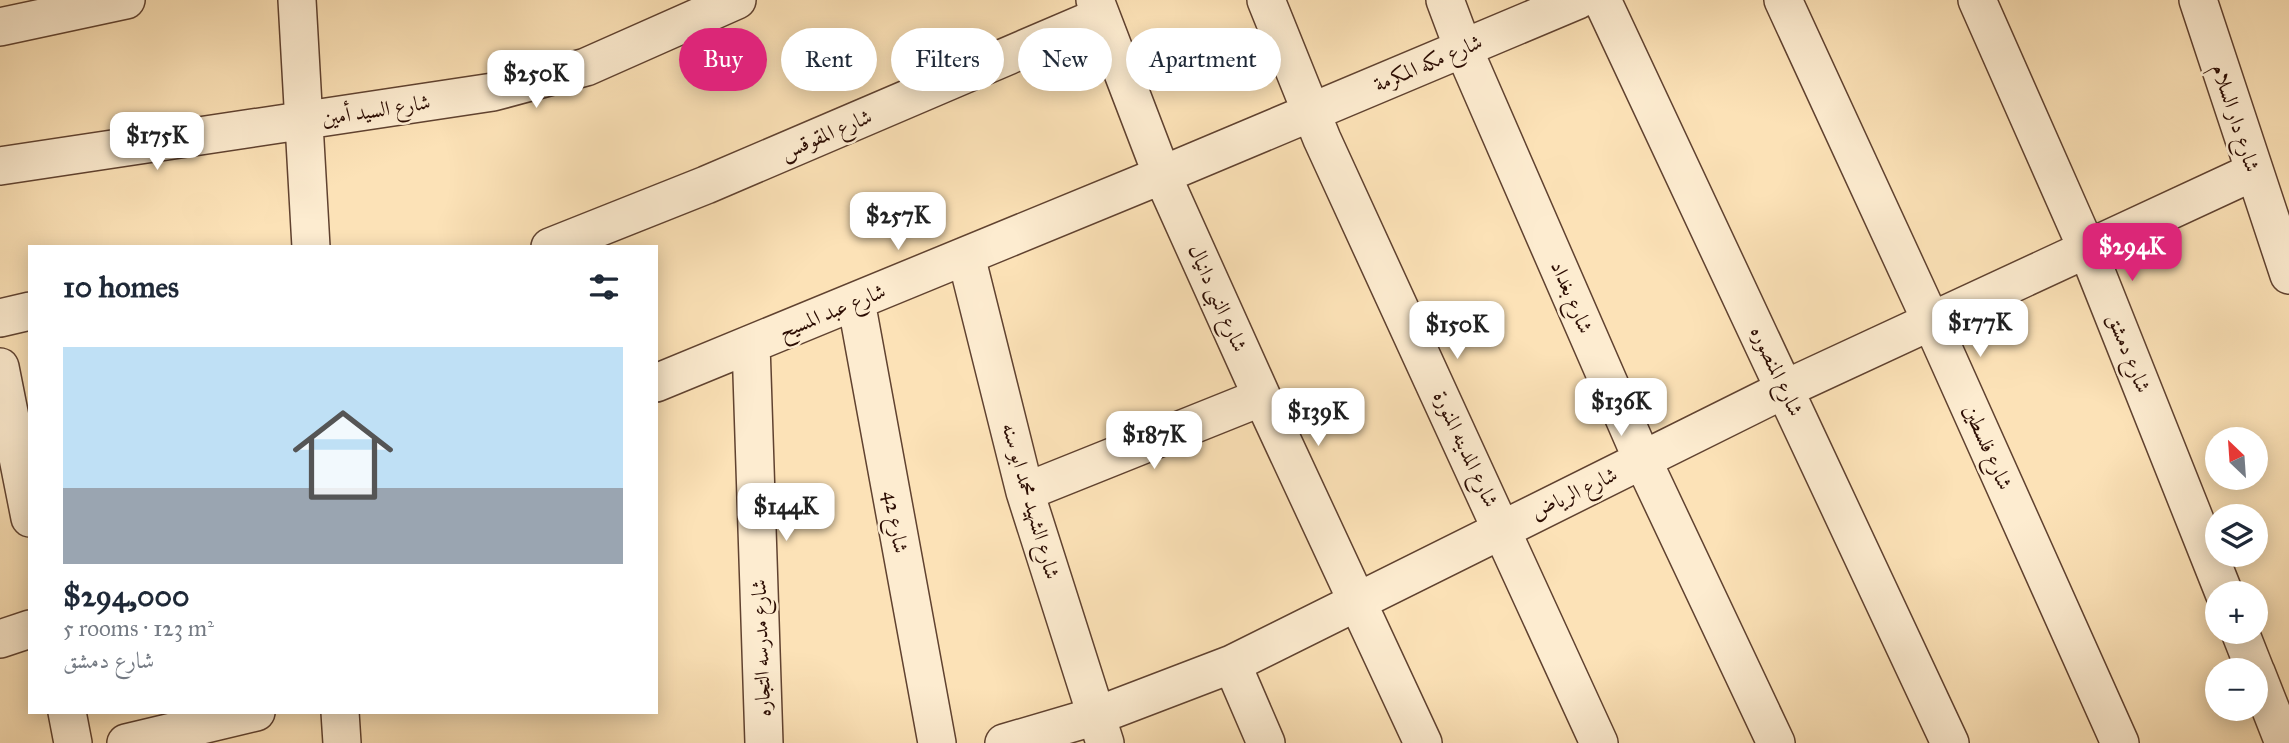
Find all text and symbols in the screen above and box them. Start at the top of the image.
chip: Buy [679,28,767,91]
chip: Rent [781,28,877,91]
chip: Filters [891,28,1004,91]
chip: New [1018,28,1112,91]
chip: Apartment [1126,28,1281,91]
street label: شارع مكه المكرمة [1370,29,1488,102]
pin: $250K [487,50,585,110]
text: $250K [503,59,569,87]
street label: شارع دار السلام [2202,61,2266,177]
street label: شارع السيد أمين [319,87,433,136]
street label: شارع المقوقس [776,103,878,170]
pin: $175K [108,113,206,172]
text: $175K [126,121,188,149]
pin: $257K [849,192,947,252]
text: $257K [866,201,930,229]
pin: $294K [2083,224,2181,283]
text: $294K [2099,232,2165,260]
street label: شارع النبى دانيال [1178,240,1253,358]
street label: شارع بغداد [1540,257,1599,339]
icon: filters [585,268,623,306]
text: 10 homes [63,269,179,305]
street label: شارع عبد المسيح [775,278,892,350]
pin: $177K [1931,300,2029,359]
pin: $150K [1408,302,1506,361]
text: $177K [1948,308,2012,336]
text: $150K [1425,310,1489,338]
street label: شارع دمشق [2097,310,2157,398]
street label: شارع المنصوره [1740,322,1809,422]
pin: $136K [1572,378,1670,438]
street label: شارع المدينه المنورة [1423,387,1504,514]
text: $136K [1591,387,1651,415]
pin: $139K [1269,388,1367,448]
icon: home [280,392,406,518]
text: $139K [1288,397,1348,425]
street label: شارع فلسطين [1953,400,2018,496]
pin: $187K [1105,412,1203,471]
street label: شارع الشهيد محمد ابو سنه [991,420,1066,584]
text: $187K [1122,420,1186,448]
north arrow [2205,427,2268,490]
map controls [2205,427,2268,721]
street label: شارع الرياض [1527,461,1624,530]
pin: $144K [737,484,835,543]
street label: شارع 42 [873,489,914,556]
text: $144K [754,492,818,520]
button: layers [2205,504,2268,567]
text: $294,000 [63,578,189,614]
street label: شارع مدرسه التجاره [746,579,781,717]
button: + [2205,581,2268,644]
text: 5 rooms · 123 m² [63,614,214,642]
text: شارع دمشق [63,646,154,674]
button: − [2205,658,2268,721]

